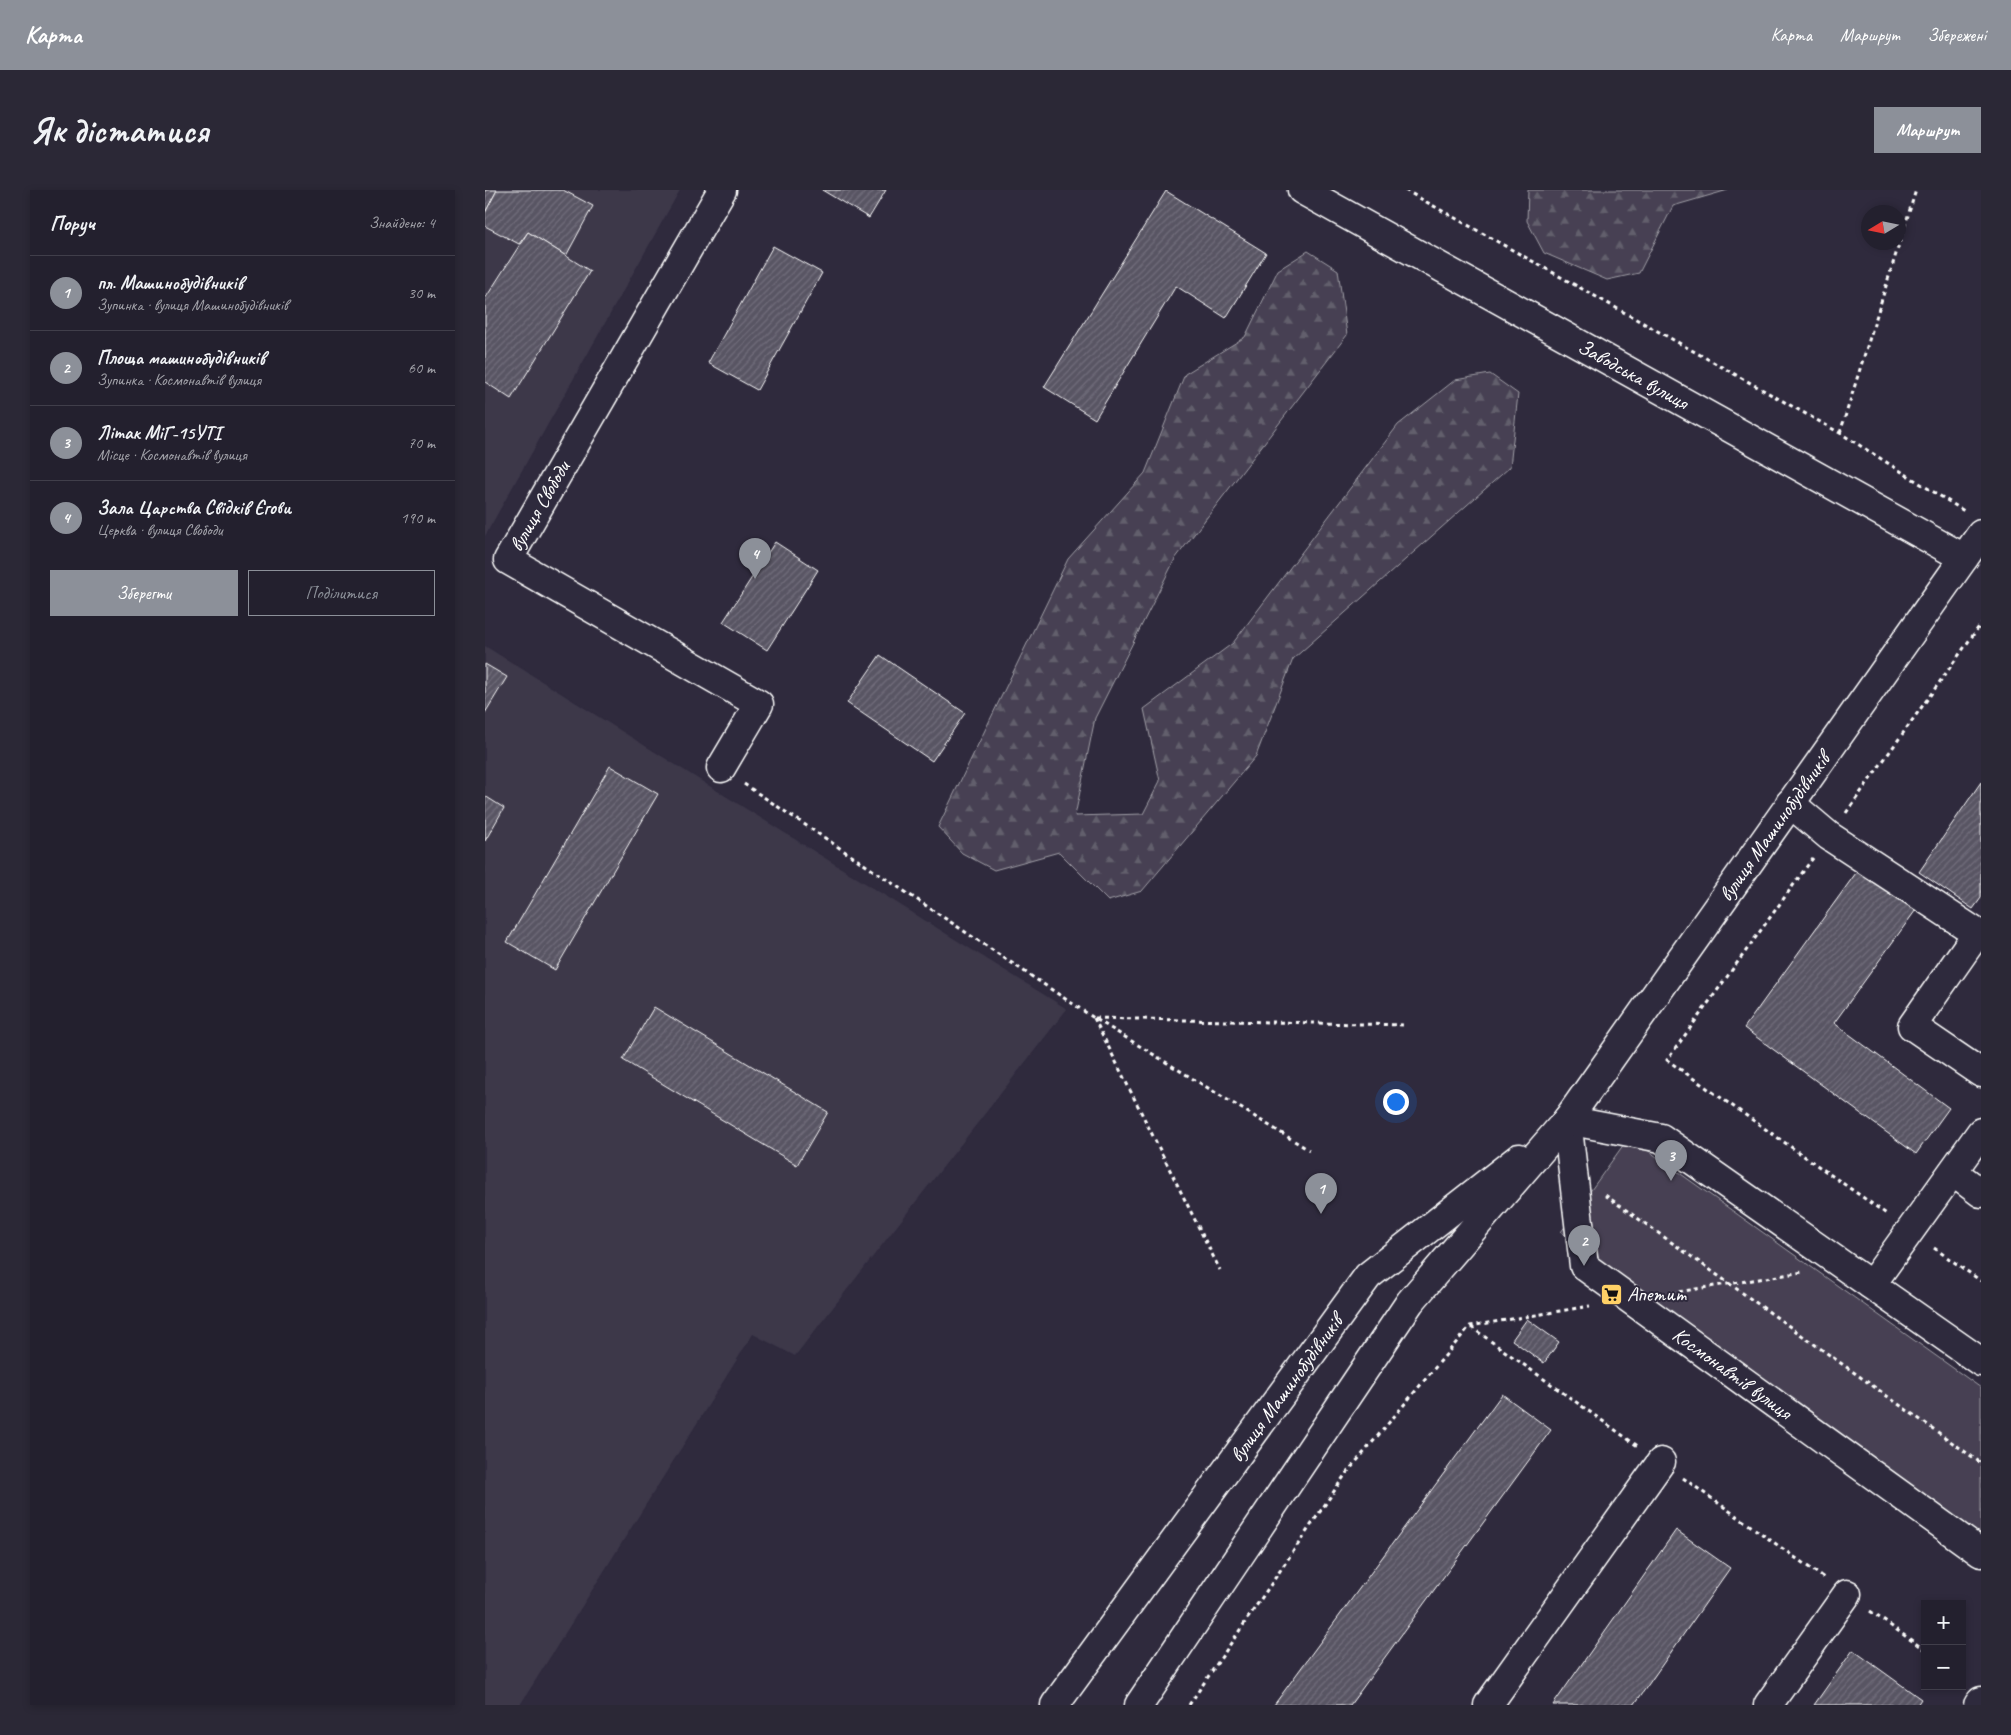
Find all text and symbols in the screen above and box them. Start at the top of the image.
text: Карта [25,20,82,50]
text: Карта [1771,24,1812,46]
text: Маршрут [1840,24,1899,46]
text: Збережені [1927,24,1986,46]
button: Маршрут [1874,107,1981,153]
text: Як дістатися [30,108,208,153]
north arrow [1861,205,1906,250]
text: Поруч [50,210,95,236]
text: Знайдено: 4 [369,213,435,233]
text: пл. Машинобудівників [97,271,243,295]
text: 1 [62,283,70,303]
text: 30 m [408,283,435,303]
text: Зупинка · вулиця Машинобудівників [97,295,288,315]
street label: Заводська вулиця [1573,333,1695,416]
text: Площа машинобудівників [97,346,265,370]
text: 2 [62,358,70,378]
text: 60 m [408,358,435,378]
text: Зупинка · Космонавтів вулиця [97,370,261,390]
text: Літак МіГ-15УТІ [97,421,221,445]
text: 3 [62,433,70,453]
text: 70 m [408,433,435,453]
text: Місце · Космонавтів вулиця [97,445,247,465]
street label: вулиця Свободи [503,454,577,556]
text: Зала Царства Свідків Єгови [97,496,291,520]
text: 4 [62,508,70,528]
text: 190 m [401,508,435,528]
text: Церква · вулиця Свободи [97,520,223,540]
pin: 4 [739,538,771,579]
button: Зберегти [50,570,238,616]
button: Поділитися [248,570,435,616]
street label: вулиця Машинобудівників [1713,744,1838,906]
your location [1383,1089,1409,1115]
pin: 3 [1655,1140,1687,1181]
pin: 1 [1305,1173,1337,1214]
pin: 2 [1568,1225,1600,1266]
place label: Апетит [1627,1281,1688,1307]
supermarket icon: Апетит [1599,1282,1623,1306]
street label: вулиця Машинобудівників [1224,1306,1351,1467]
street label: Космонавтів вулиця [1668,1321,1798,1426]
map controls [1921,1600,1966,1690]
button: + [1921,1600,1966,1645]
button: − [1921,1645,1966,1690]

